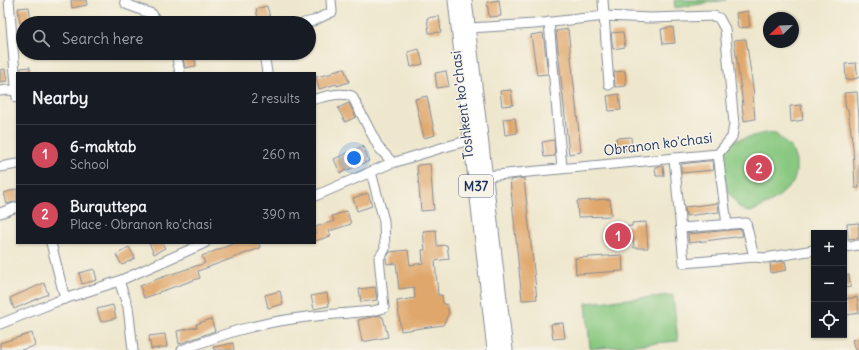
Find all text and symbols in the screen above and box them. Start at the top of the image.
north arrow [763,12,799,48]
search box [16,16,316,60]
icon: search [30,27,52,49]
text: Search here [62,29,143,48]
street label: Toshkent ko'chasi [446,50,478,160]
text: Nearby [32,87,88,109]
text: 2 results [251,90,300,107]
street label: Obranon ko'chasi [603,128,713,160]
text: 6-maktab [70,137,136,156]
text: 1 [42,146,48,163]
text: 260 m [262,146,300,163]
your location [344,148,364,168]
pin: 2 [746,153,772,183]
text: School [70,156,109,173]
road number: M37 [459,175,493,197]
text: Burquttepa [70,197,147,216]
text: 2 [41,206,49,223]
text: 390 m [262,206,300,223]
text: Place · Obranon ko'chasi [70,216,212,233]
pin: 1 [605,221,631,251]
map controls [811,230,847,338]
button: + [811,230,847,266]
button: − [811,266,847,302]
button: locate [811,302,847,338]

